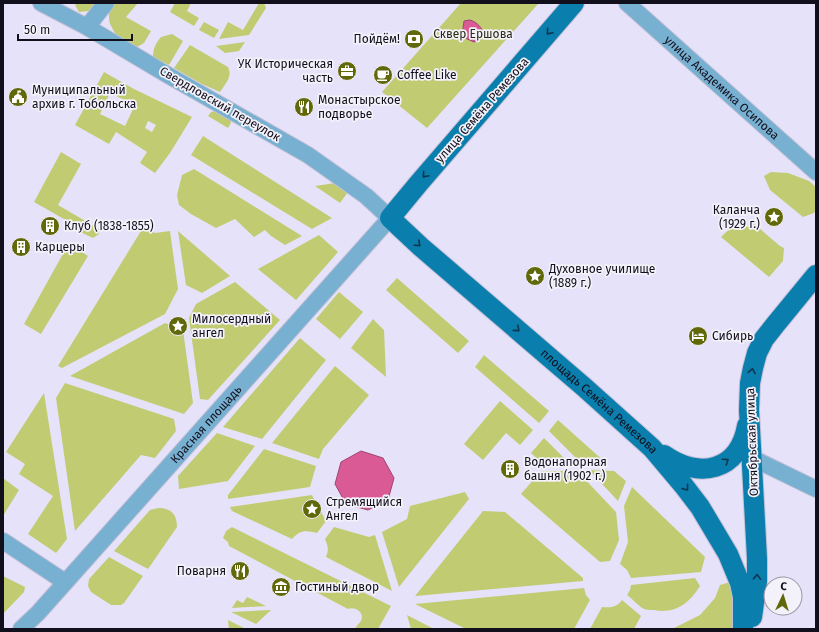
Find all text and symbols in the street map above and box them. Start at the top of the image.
scale bar [18,16,132,42]
text: 50 m [24,23,50,37]
park label: Сквер Ершова [433,27,513,41]
bank icon: Пойдём! [403,28,425,50]
one-way arrow [546,28,553,35]
place label: Пойдём! [354,32,400,46]
street label: улица Академика Осипова [661,33,782,143]
street label: улица Семёна Ремезова [433,55,531,165]
place label: УК Историческая часть [238,57,333,85]
office icon: УК Историческая часть [336,60,358,82]
street label: Свердловский переулок [157,64,283,145]
cafe icon: Coffee Like [372,64,394,86]
place label: Coffee Like [397,68,457,82]
place label: Муниципальный архив г. Тобольска [32,83,136,111]
public building icon: Муниципальный архив г. Тобольска [7,86,29,108]
place label: Монастырское подворье [318,93,400,121]
restaurant icon: Монастырское подворье [293,96,315,118]
one-way arrow [422,171,429,178]
place label: Каланча (1929 г.) [713,203,760,231]
place icon: Каланча (1929 г.) [763,206,785,228]
building icon: Клуб (1838-1855) [39,215,61,237]
place label: Клуб (1838-1855) [64,219,154,233]
building icon: Карцеры [10,236,32,258]
place label: Карцеры [35,240,85,254]
one-way arrow [413,240,421,247]
place label: Духовное училище (1889 г.) [548,262,655,290]
place icon: Духовное училище (1889 г.) [524,265,546,287]
place label: Милосердный ангел [192,312,271,340]
place icon: Милосердный ангел [167,315,189,337]
one-way arrow [512,325,519,332]
hotel icon: Сибирь [687,325,709,347]
place label: Сибирь [712,329,753,343]
street label: площадь Семёна Ремезова [538,346,661,456]
one-way arrow [748,368,756,374]
street label: Красная площадь [168,382,245,466]
street label: Октябрьская улица [743,388,761,496]
place label: Водонапорная башня (1902 г.) [524,455,607,483]
building icon: Водонапорная башня (1902 г.) [499,458,521,480]
one-way arrow [722,458,729,466]
one-way arrow [681,484,688,491]
place label: Стремящийся Ангел [326,495,402,523]
place icon: Стремящийся Ангел [301,498,323,520]
restaurant icon: Поварня [229,560,251,582]
place label: Поварня [177,564,226,578]
one-way arrow [752,574,761,580]
museum icon: Гостиный двор [270,576,292,598]
north arrow [763,576,803,616]
place label: Гостиный двор [295,580,379,594]
text: С [780,580,788,593]

